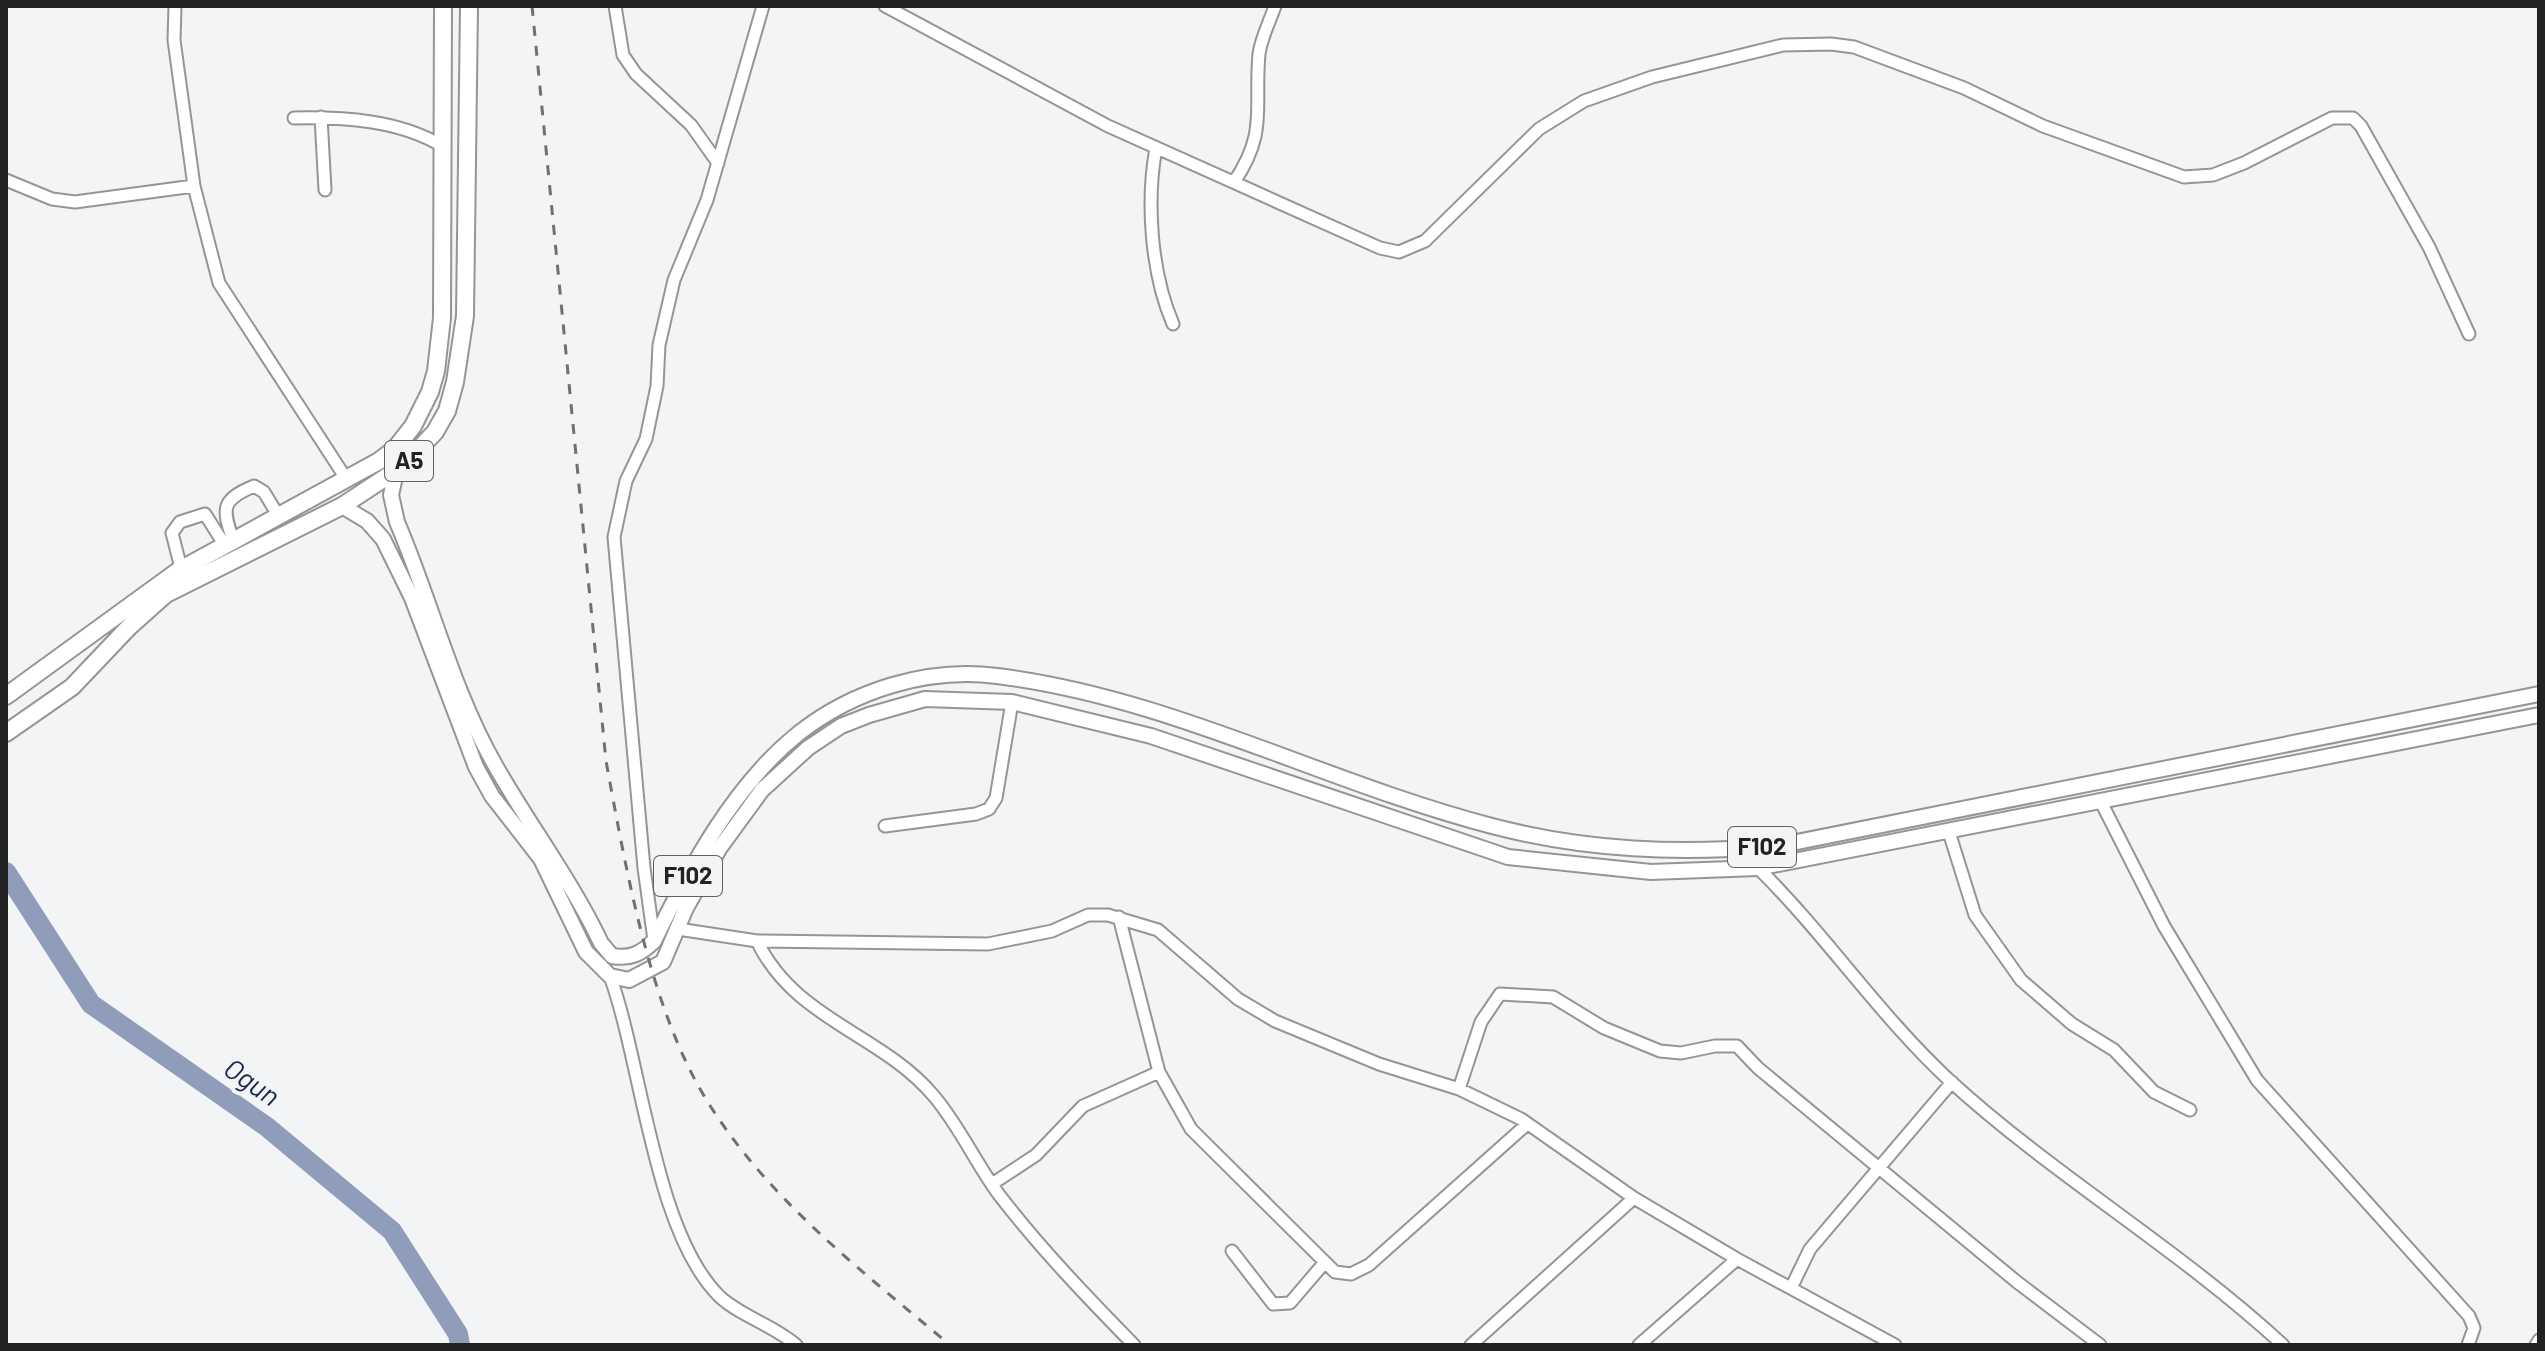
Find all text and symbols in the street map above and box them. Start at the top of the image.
road number: A5 [385,441,433,481]
road number: F102 [1728,827,1796,867]
road number: F102 [654,856,722,896]
water label: Ogun [218,1050,287,1112]

